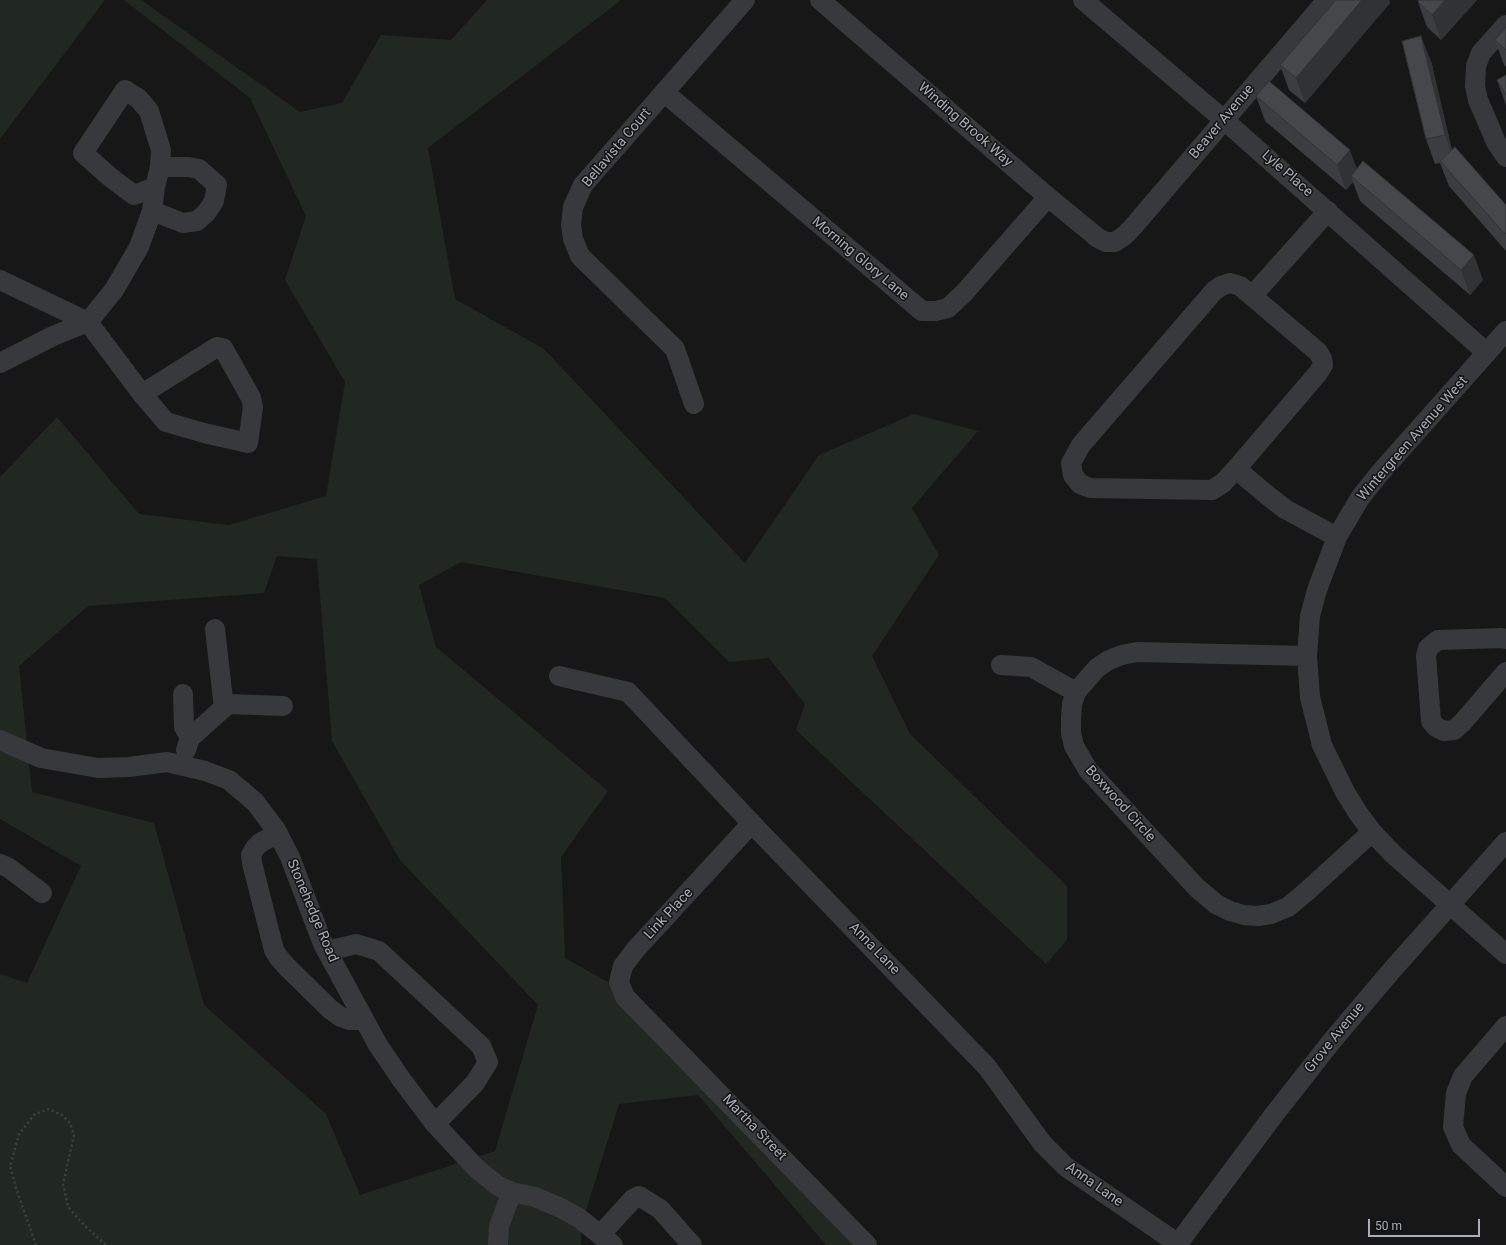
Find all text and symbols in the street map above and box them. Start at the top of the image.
street label: Winding Brook Way [914,79,1016,171]
street label: Beaver Avenue [1186,81,1258,163]
street label: Bellavista Court [579,105,655,191]
street label: Lyle Place [1258,147,1316,201]
street label: Morning Glory Lane [808,214,912,304]
street label: Wintergreen Avenue West [1354,373,1472,505]
street label: Boxwood Circle [1081,762,1159,846]
street label: Stonehedge Road [283,857,341,965]
street label: Link Place [641,885,697,943]
street label: Anna Lane [845,919,903,979]
street label: Grove Avenue [1302,1000,1368,1076]
street label: Martha Street [718,1092,790,1164]
street label: Anna Lane [1062,1159,1126,1211]
scale bar [1370,1211,1482,1237]
text: 50 m [1375,1219,1402,1233]

